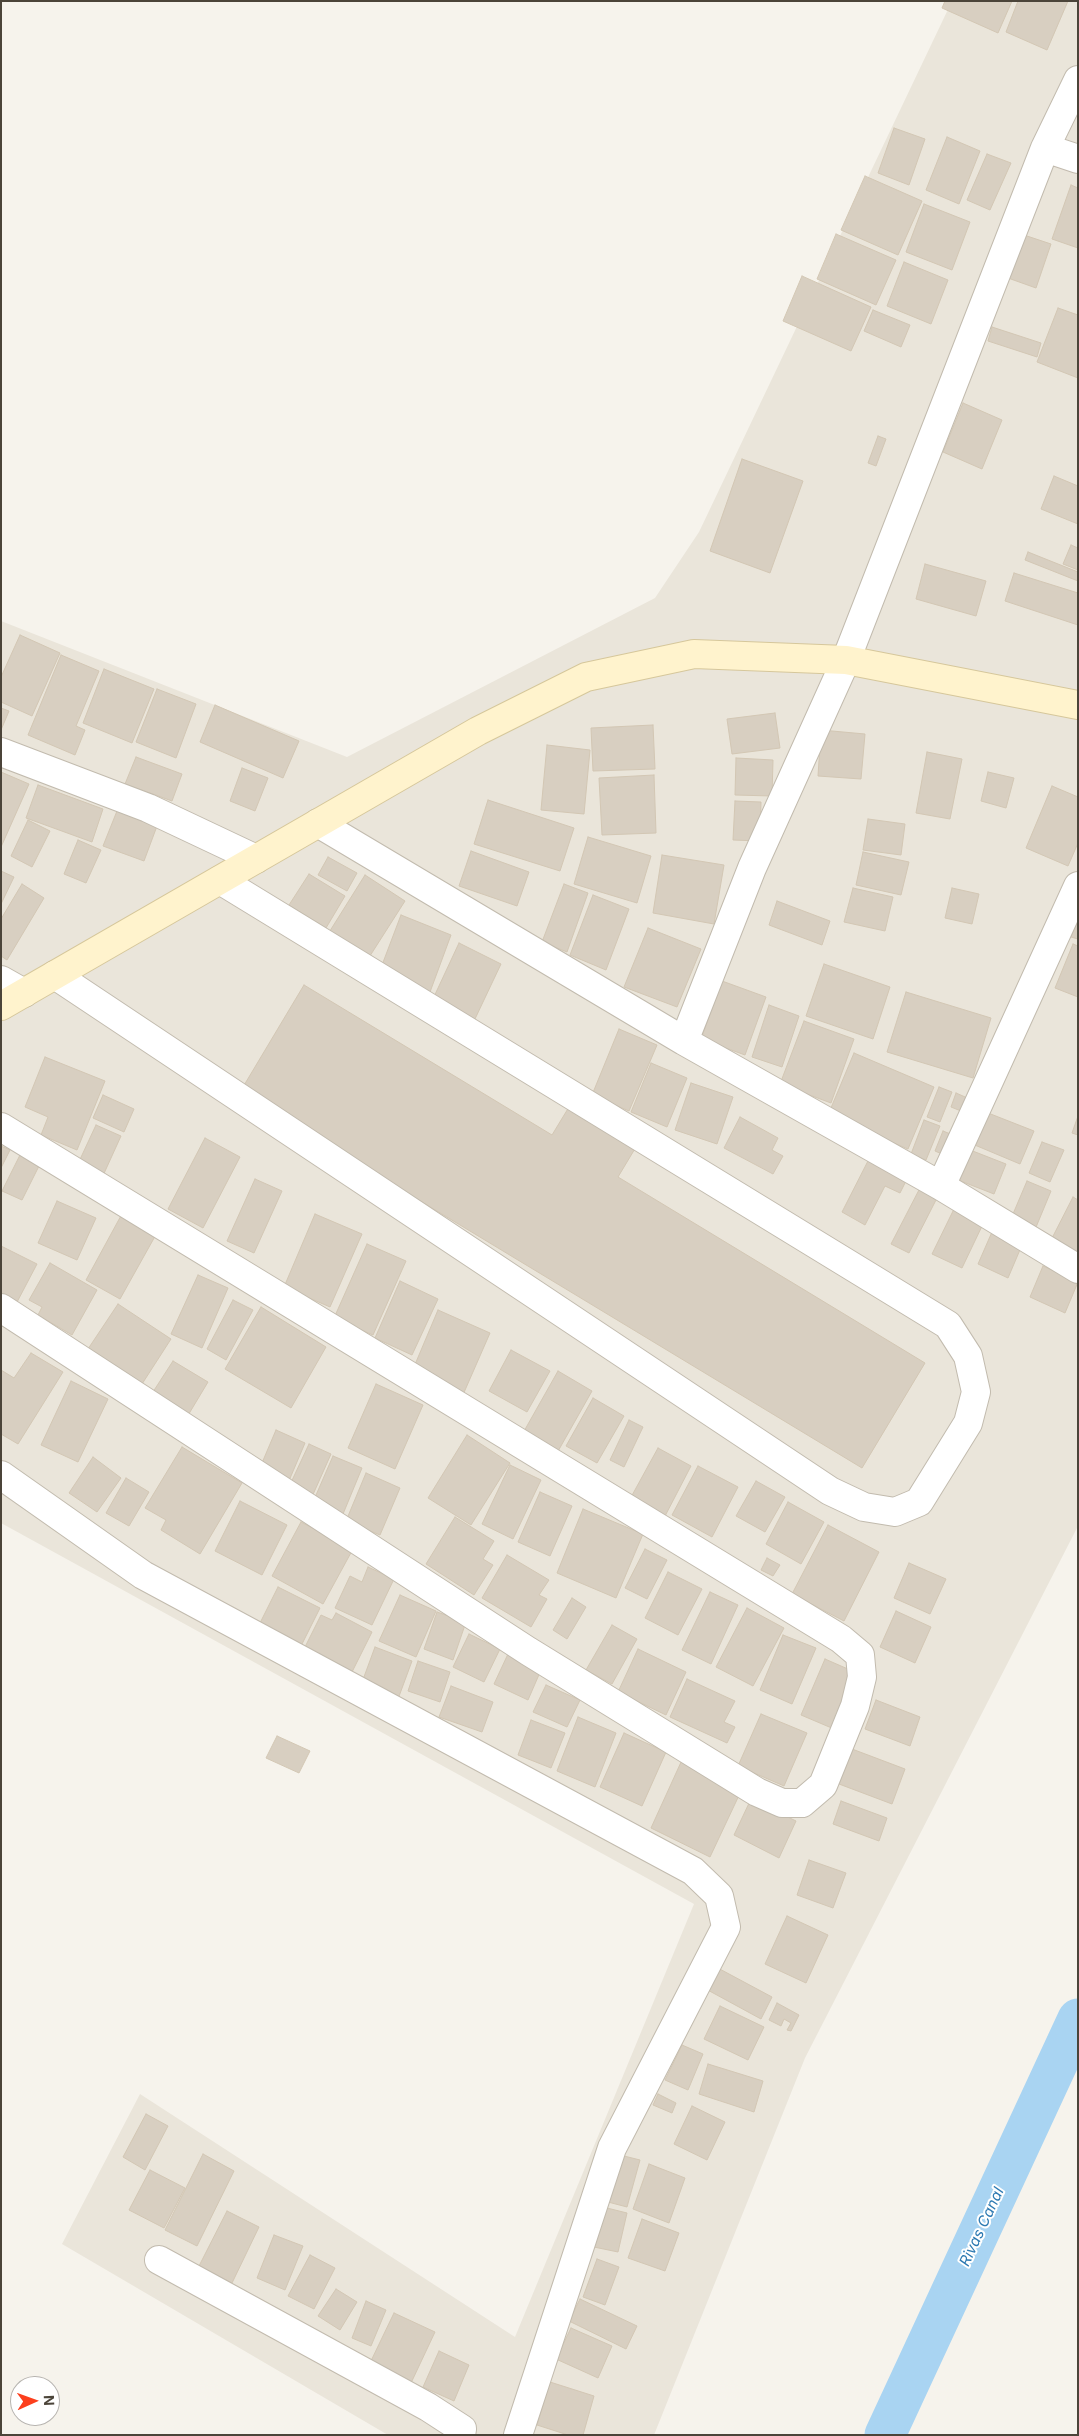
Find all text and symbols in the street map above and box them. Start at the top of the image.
water label: Rivas Canal [956,2185,1008,2269]
north arrow [10,2376,60,2426]
text: N [41,2395,58,2406]

